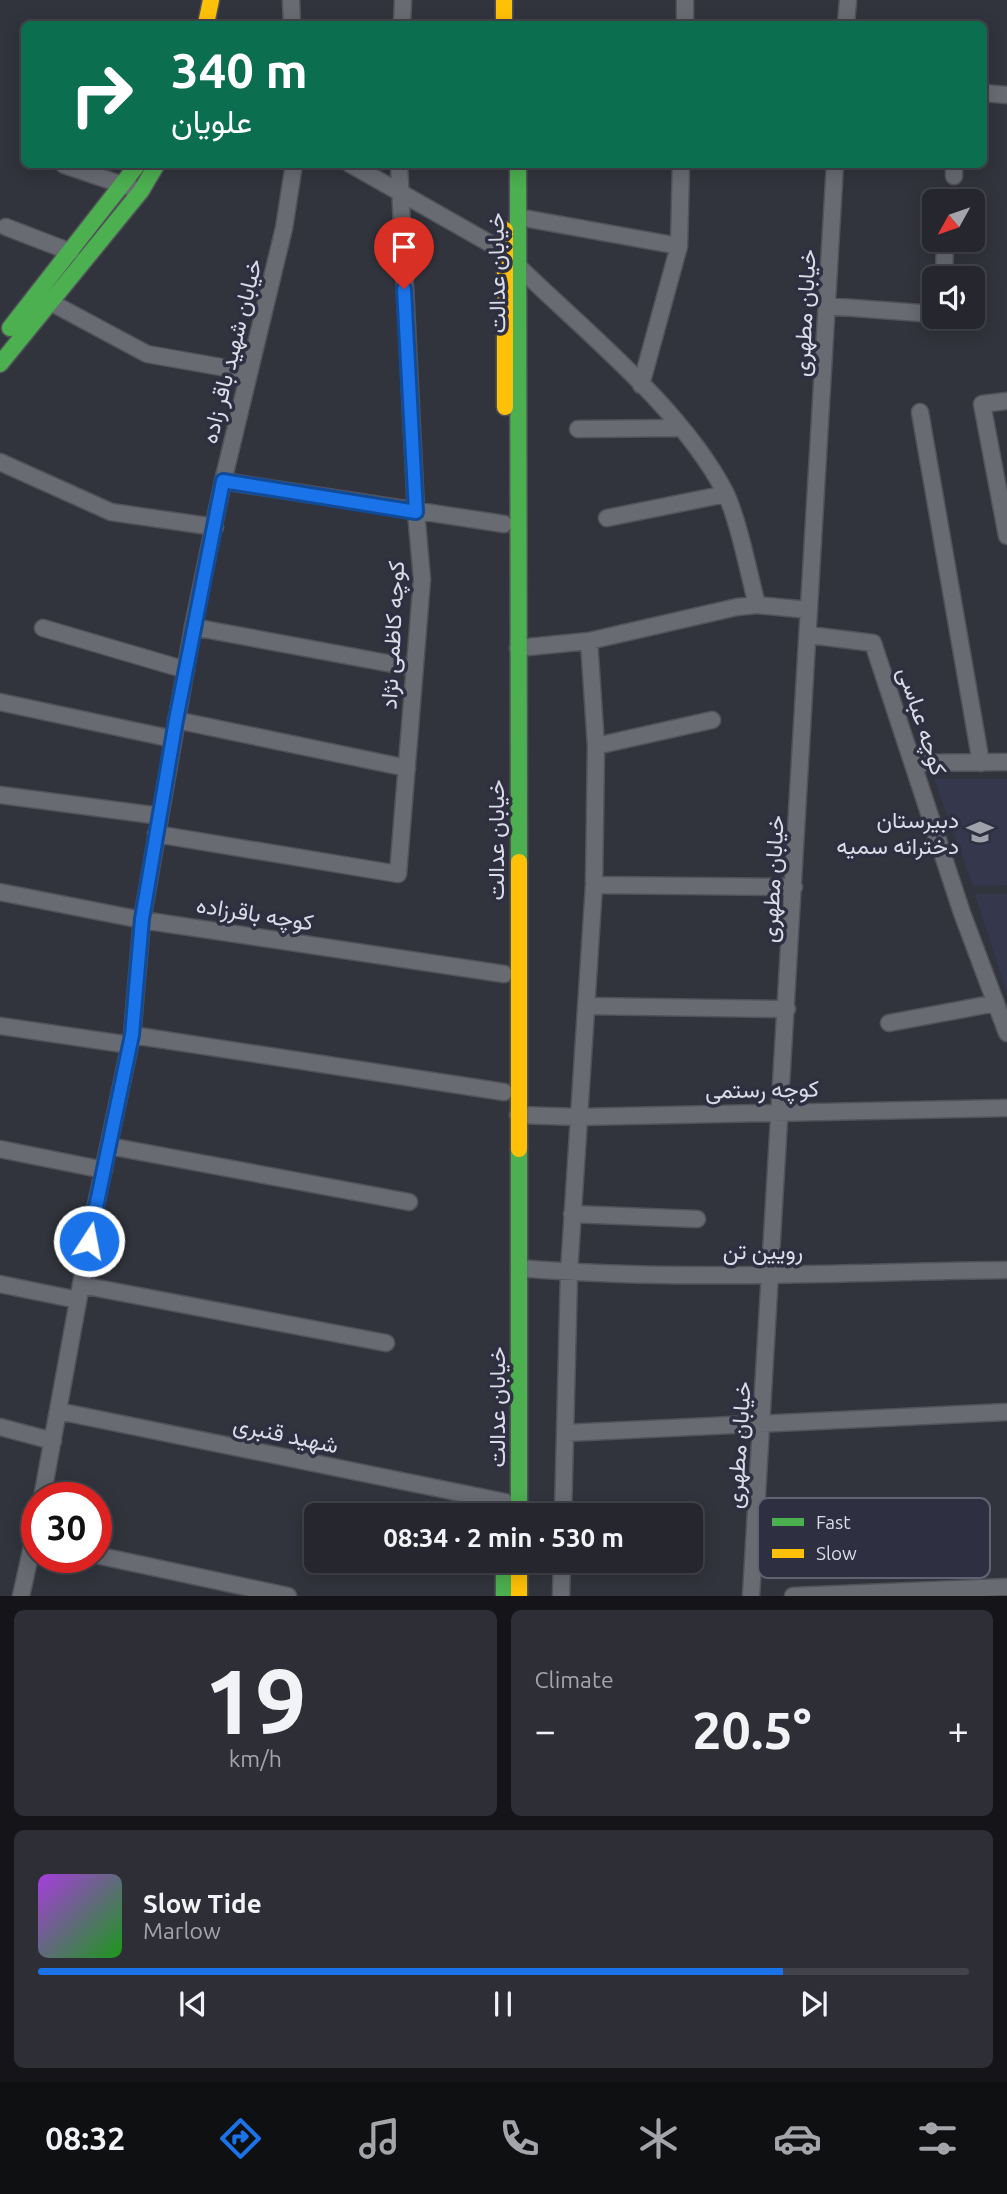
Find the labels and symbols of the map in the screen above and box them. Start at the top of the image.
north arrow [922,189,985,252]
street label: خیابان عدالت [482,212,511,334]
pin [374,217,434,289]
street label: خیابان مطهری [788,249,823,378]
street label: خیابان شهید باقر زاده [196,256,269,447]
street label: کوچه کاظمی نژاد [376,560,412,710]
street label: کوچه عباسی [890,664,952,779]
street label: خیابان عدالت [483,780,509,900]
place label: دبیرستان دخترانه سمیه [836,807,959,861]
street label: خیابان مطهری [756,815,791,944]
school or university icon: دبیرستان دخترانه سمیه [965,817,995,847]
street label: کوچه باقرزاده [194,891,315,939]
street label: کوچه رستمی [705,1076,819,1106]
position arrow [52,1204,126,1278]
street label: رویین تن [723,1238,803,1266]
street label: خیابان عدالت [484,1347,510,1467]
street label: خیابان مطهری [721,1380,758,1510]
street label: شهید قنبری [231,1411,341,1460]
speed limit sign: 30 [21,1482,112,1573]
legend [758,1498,990,1578]
text: Fast [816,1511,851,1533]
text: Slow [816,1542,857,1564]

